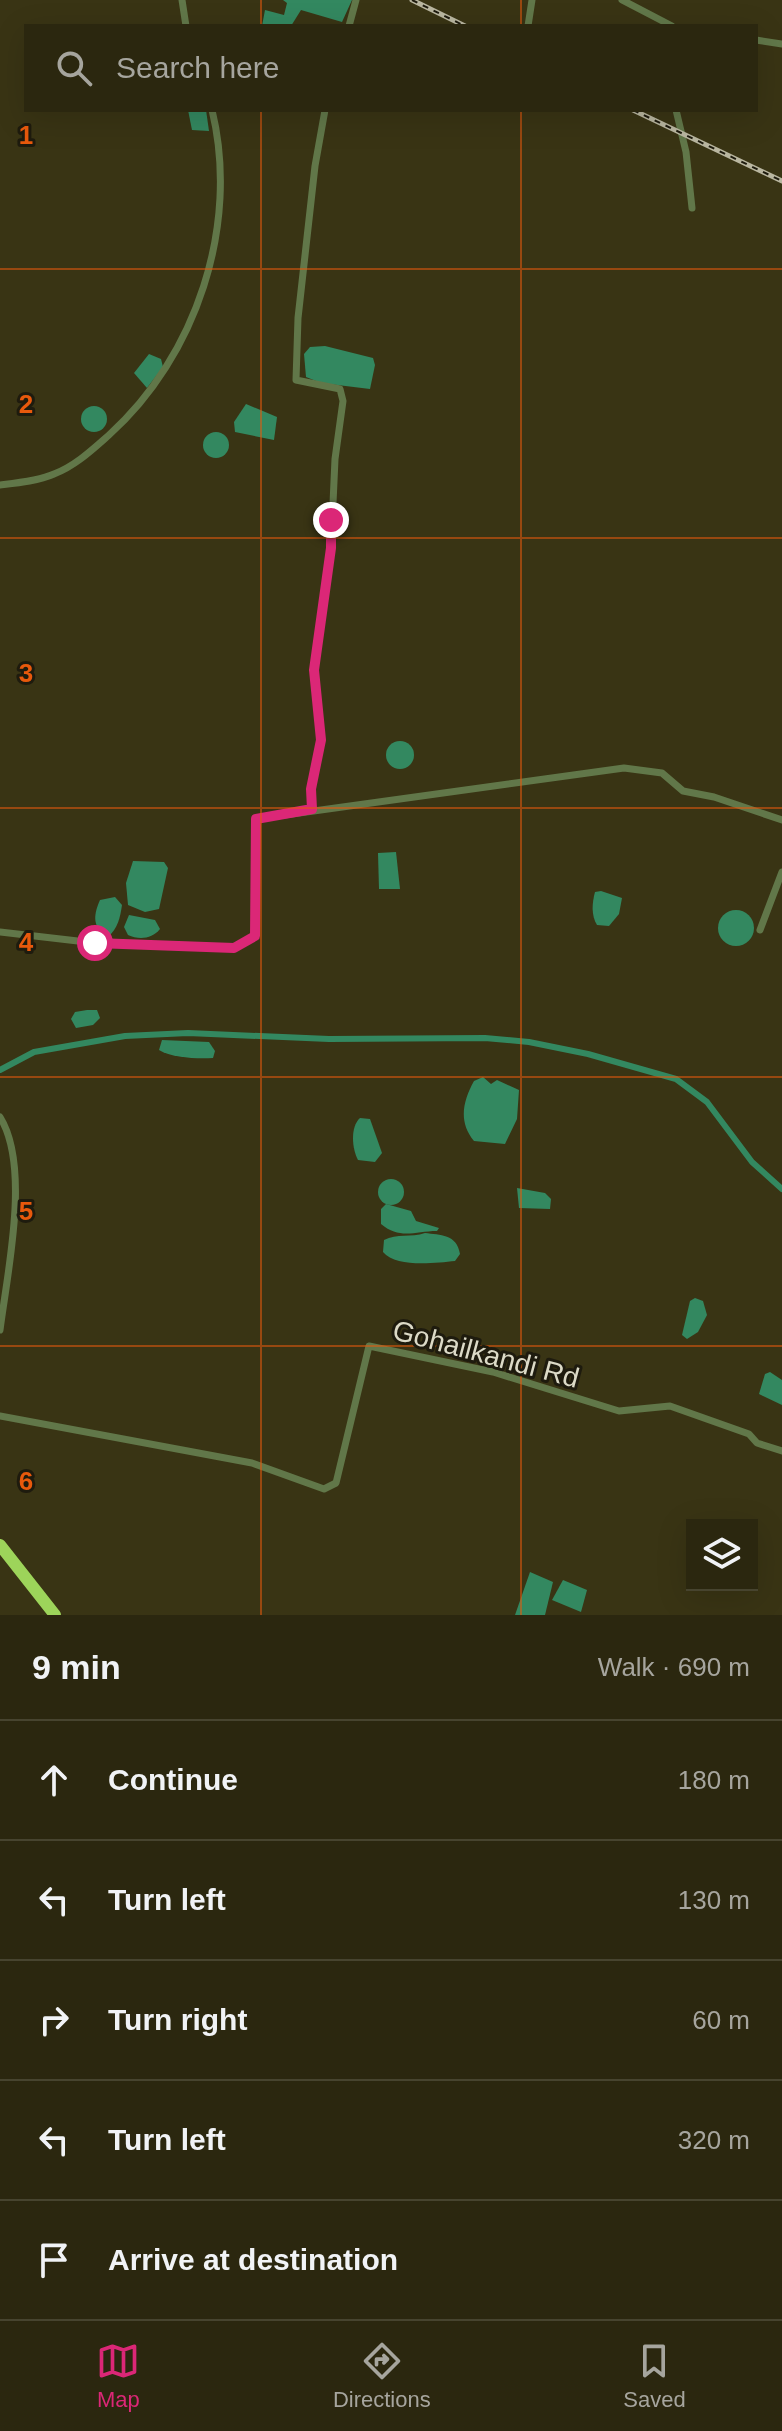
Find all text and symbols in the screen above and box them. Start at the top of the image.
search box [24,24,758,112]
icon: search [52,46,96,90]
text: Search here [116,51,279,84]
text: 1 [19,120,33,150]
text: 2 [19,389,33,419]
route end [313,502,349,538]
text: 3 [19,658,33,688]
route start [77,925,113,961]
text: 4 [19,927,34,957]
text: 5 [19,1196,33,1226]
street label: Gohailkandi Rd [390,1314,582,1394]
text: 6 [19,1466,33,1496]
map controls [686,1519,758,1591]
button: layers [686,1519,758,1591]
text: 9 min [32,1648,121,1686]
text: Walk · 690 m [598,1652,750,1682]
icon: ahead [32,1758,76,1802]
text: Continue [108,1763,238,1796]
text: 180 m [678,1765,750,1795]
icon: left [32,1878,76,1922]
text: Turn left [108,1883,226,1916]
text: 130 m [678,1885,750,1915]
icon: right [32,1998,76,2042]
text: Turn right [108,2003,247,2036]
text: 60 m [692,2005,750,2035]
icon: left [32,2118,76,2162]
text: Turn left [108,2123,226,2156]
text: 320 m [678,2125,750,2155]
icon: arrive [32,2238,76,2282]
text: Arrive at destination [108,2243,398,2276]
tab: Map [96,2339,140,2413]
tab: Directions [333,2339,431,2413]
tab: Saved [623,2339,686,2413]

